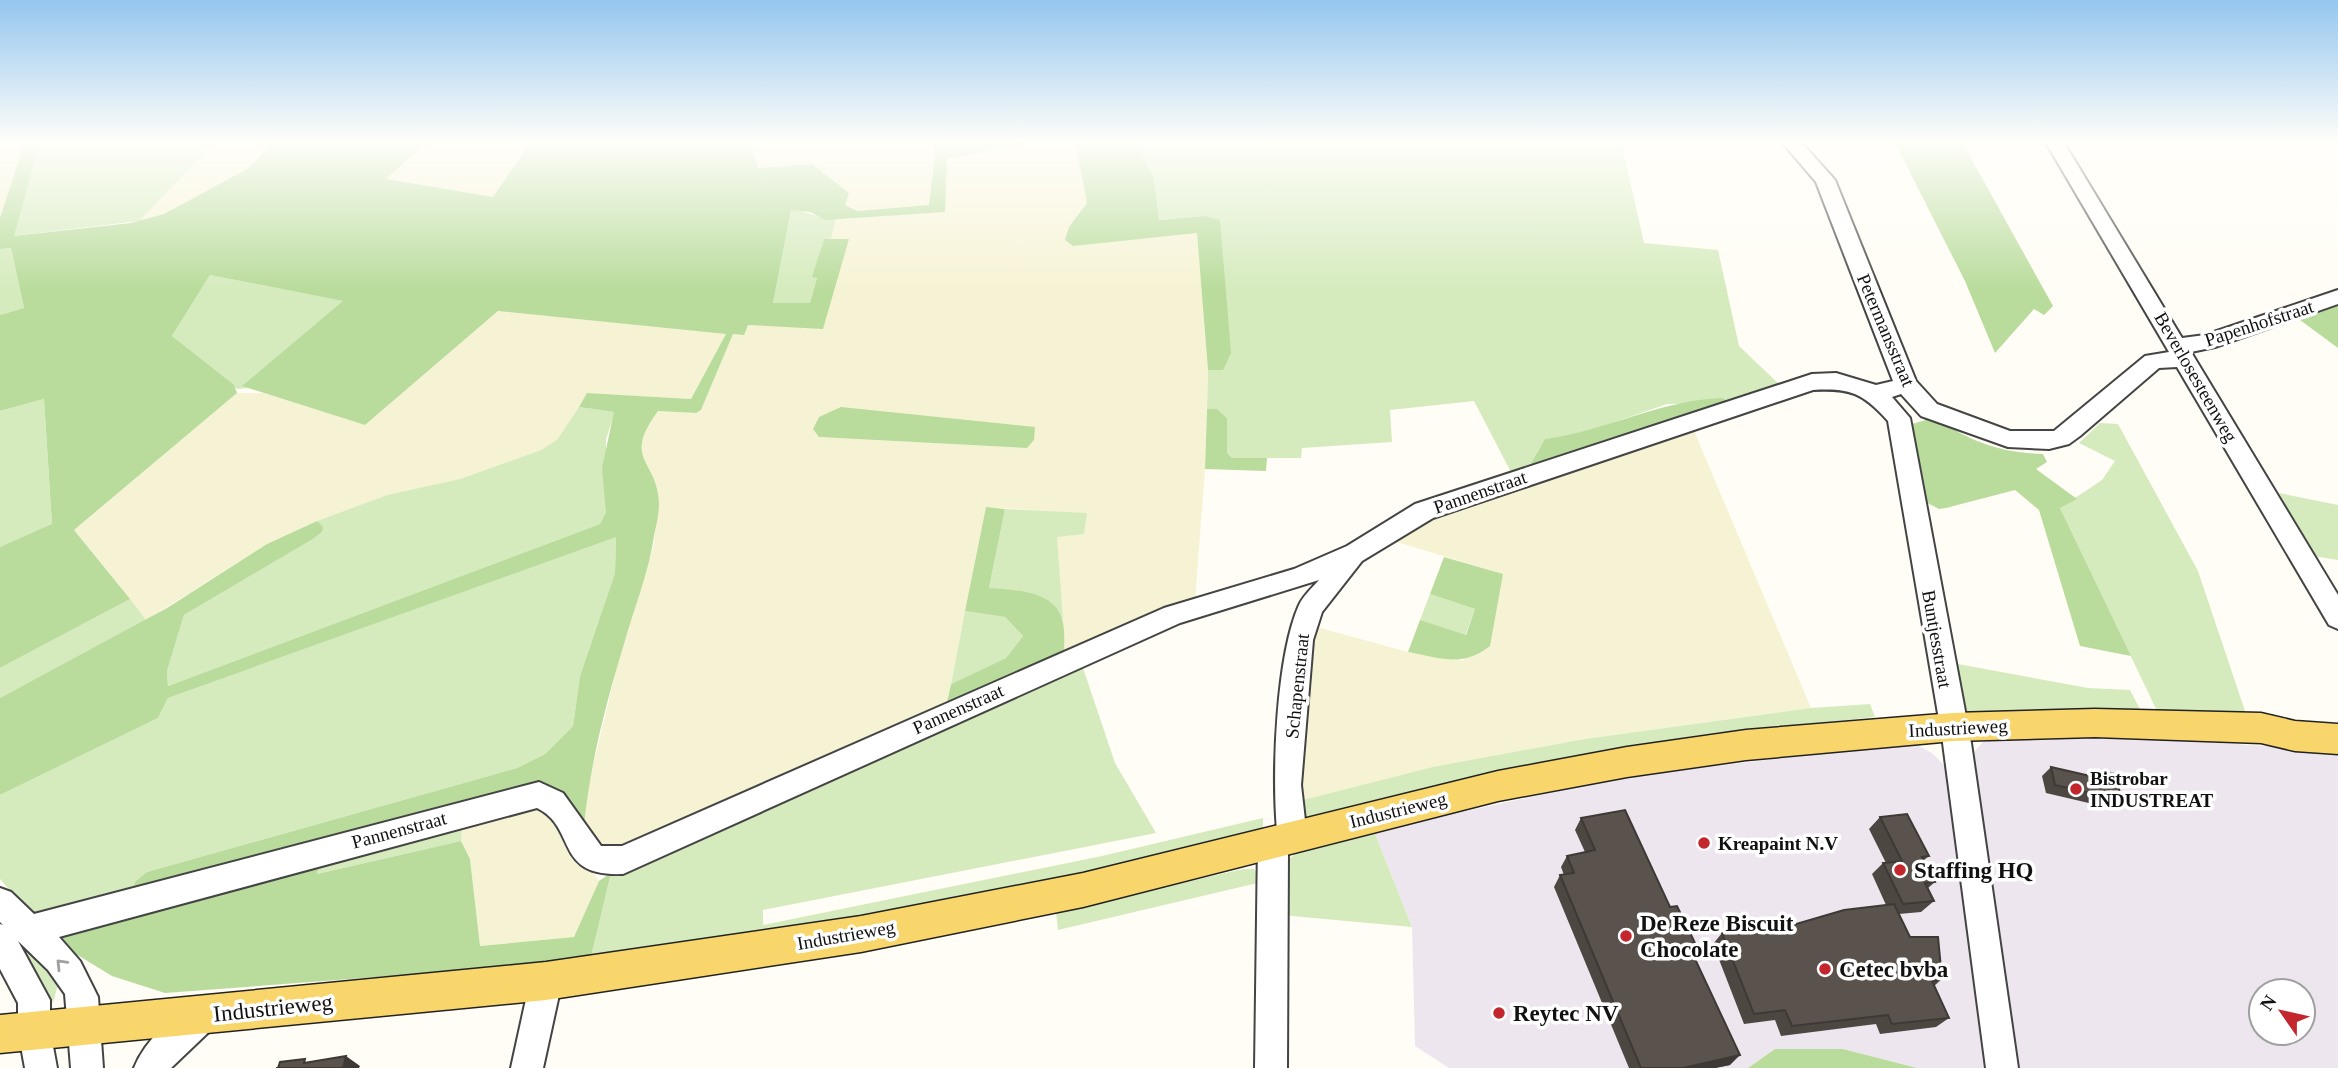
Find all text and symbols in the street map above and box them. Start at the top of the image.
street label: Petermansstraat [1853,271,1919,390]
street label: Papenhofstraat [2202,295,2317,350]
street label: Beverlosesteenweg [2150,308,2242,446]
street label: Pannenstraat [1431,466,1530,518]
street label: Buntjesstraat [1918,588,1956,690]
street label: Schapenstraat [1281,632,1313,740]
street label: Pannenstraat [909,679,1007,738]
street label: Industrieweg [1908,715,2009,741]
place label: Bistrobar INDUSTREAT [2090,768,2214,811]
marker: Bistrobar INDUSTREAT [2068,781,2084,797]
street label: Industrieweg [1347,788,1449,832]
street label: Pannenstraat [349,807,449,853]
place label: Kreapaint N.V [1718,833,1838,854]
marker: Kreapaint N.V [1696,835,1712,851]
place label: Staffing HQ [1914,858,2033,883]
marker: Staffing HQ [1892,862,1908,878]
place label: De Reze Biscuit Chocolate [1640,911,1794,962]
street label: Industrieweg [795,916,897,954]
marker: De Reze Biscuit Chocolate [1618,928,1634,944]
place label: Cetec bvba [1839,957,1949,982]
one-way arrow [57,960,70,973]
marker: Cetec bvba [1817,961,1833,977]
north arrow [2247,977,2317,1047]
street label: Industrieweg [212,989,335,1027]
text: N [2256,991,2281,1014]
place label: Reytec NV [1513,1001,1619,1026]
marker: Reytec NV [1491,1005,1507,1021]

